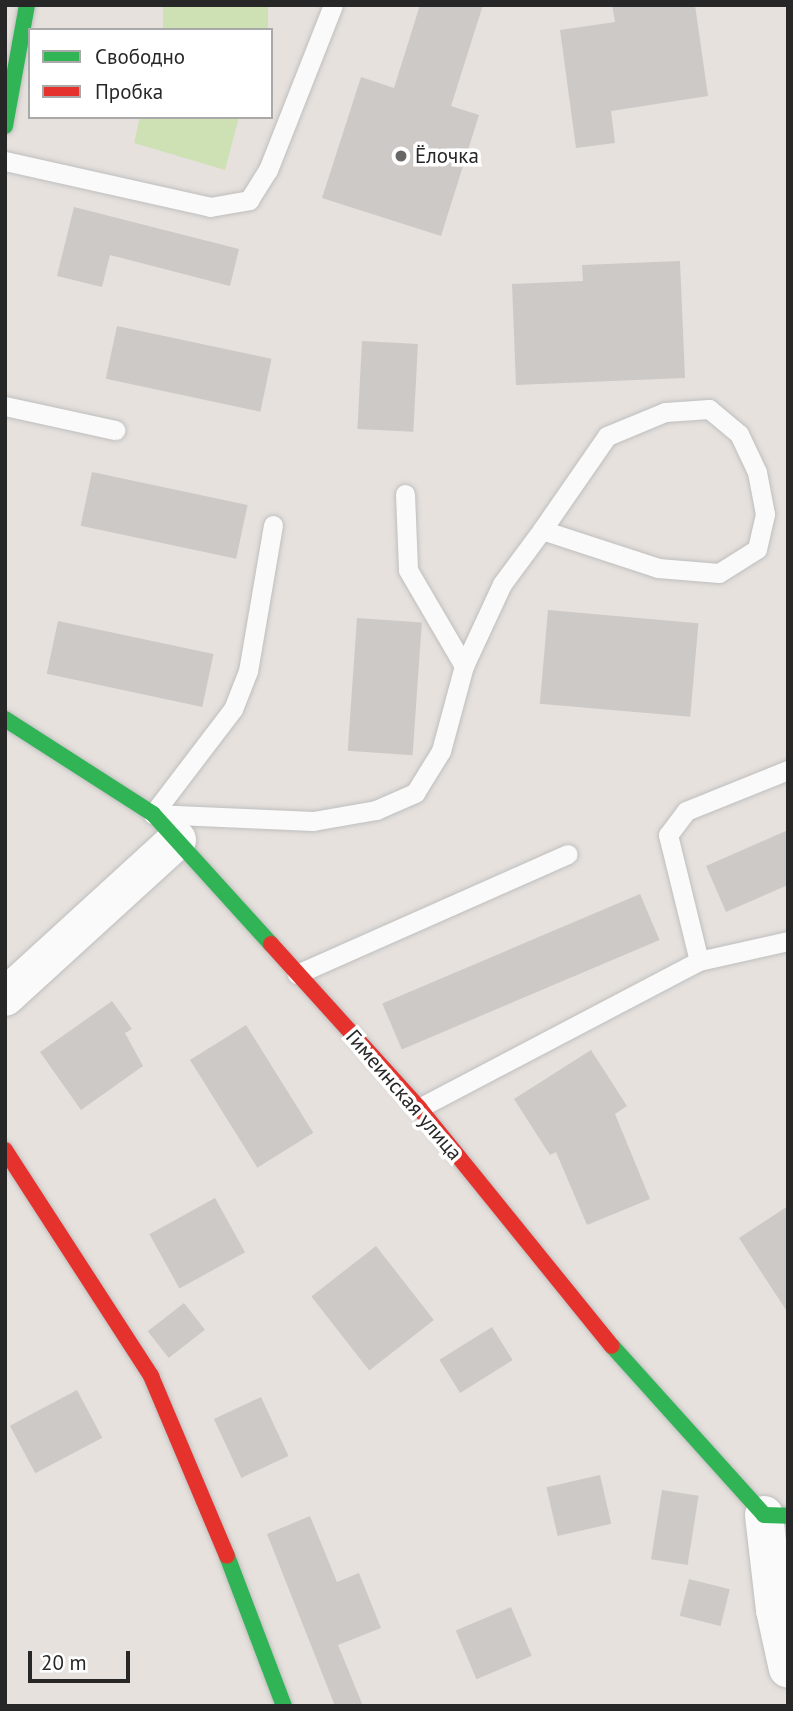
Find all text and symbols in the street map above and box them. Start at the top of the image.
legend [28,28,273,119]
text: Свободно [95,43,185,70]
text: Пробка [95,78,163,105]
place label: Ёлочка [415,143,479,169]
marker: Ёлочка [393,148,409,164]
street label: Гимеинская улица [341,1025,467,1165]
scale bar [32,1638,133,1682]
text: 20 m [41,1649,87,1676]

